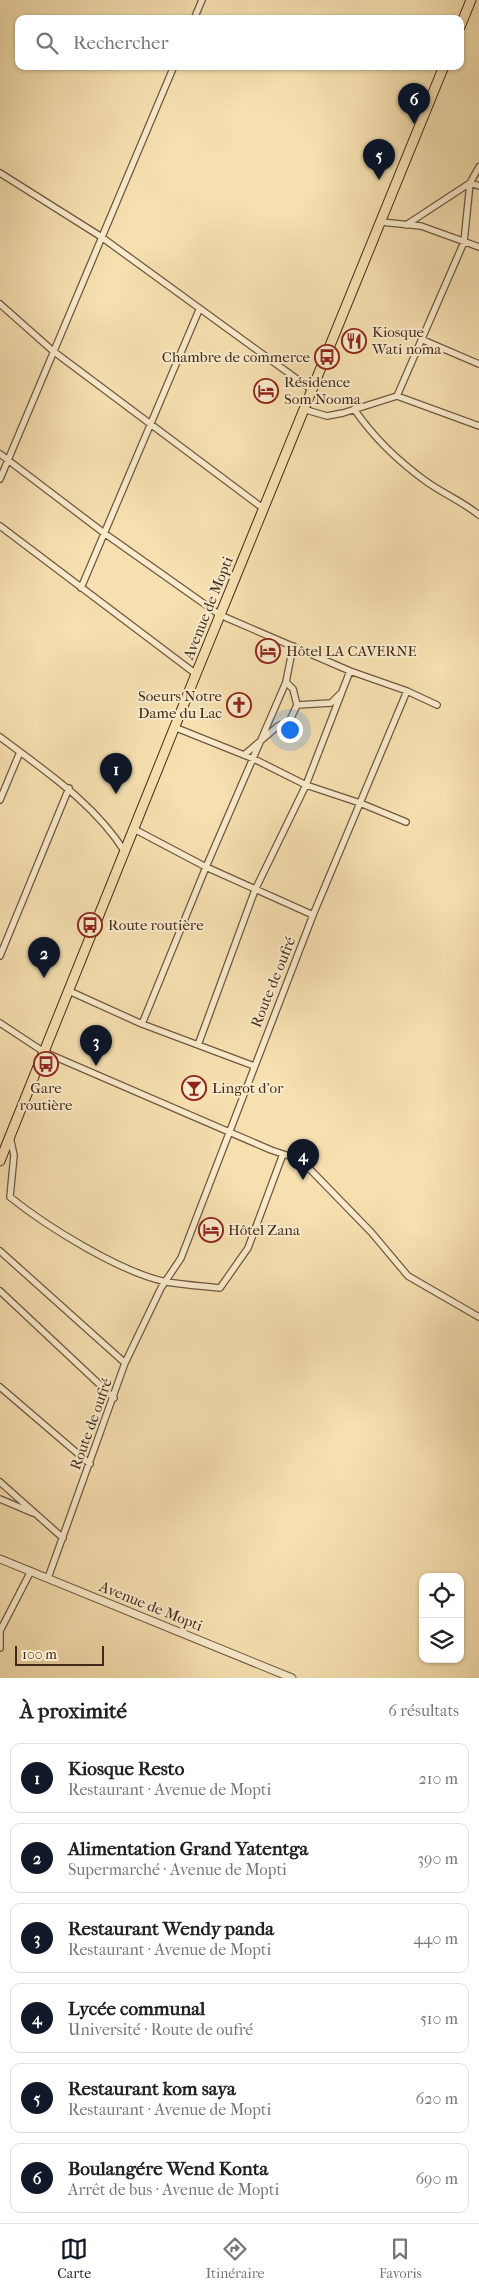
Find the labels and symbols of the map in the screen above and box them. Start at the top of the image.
pin: 6 [398,83,430,124]
pin: 5 [363,139,395,180]
place label: Kiosque Wati noma [371,323,442,358]
restaurant icon: Kiosque Wati noma [341,328,367,354]
bus stop icon: Chambre de commerce [314,344,340,370]
place label: Chambre de commerce [162,348,311,366]
place label: Résidence Som Nooma [284,373,362,408]
hotel icon: Résidence Som Nooma [253,378,279,404]
street label: Avenue de Mopti [179,553,237,663]
hotel icon: Hôtel LA CAVERNE [255,638,281,664]
place label: Hôtel LA CAVERNE [286,642,417,660]
place label: Soeurs Notre Dame du Lac [138,687,223,722]
church icon: Soeurs Notre Dame du Lac [226,692,252,718]
your location [277,717,303,743]
pin: 1 [100,753,132,794]
bus stop icon: Route routière [77,912,103,938]
place label: Route routière [108,916,204,934]
street label: Route de oufré [247,934,300,1030]
pin: 2 [28,937,60,978]
pin: 3 [80,1025,112,1066]
bus stop icon: Gare routière [33,1051,59,1077]
bar icon: Lingot d'or [181,1075,207,1101]
place label: Gare routière [20,1079,73,1114]
place label: Lingot d'or [212,1079,284,1097]
pin: 4 [287,1139,319,1180]
hotel icon: Hôtel Zana [198,1217,224,1243]
place label: Hôtel Zana [228,1221,301,1239]
street label: Route de oufré [66,1375,116,1472]
street label: Avenue de Mopti [96,1577,206,1635]
scale bar [15,1643,104,1666]

